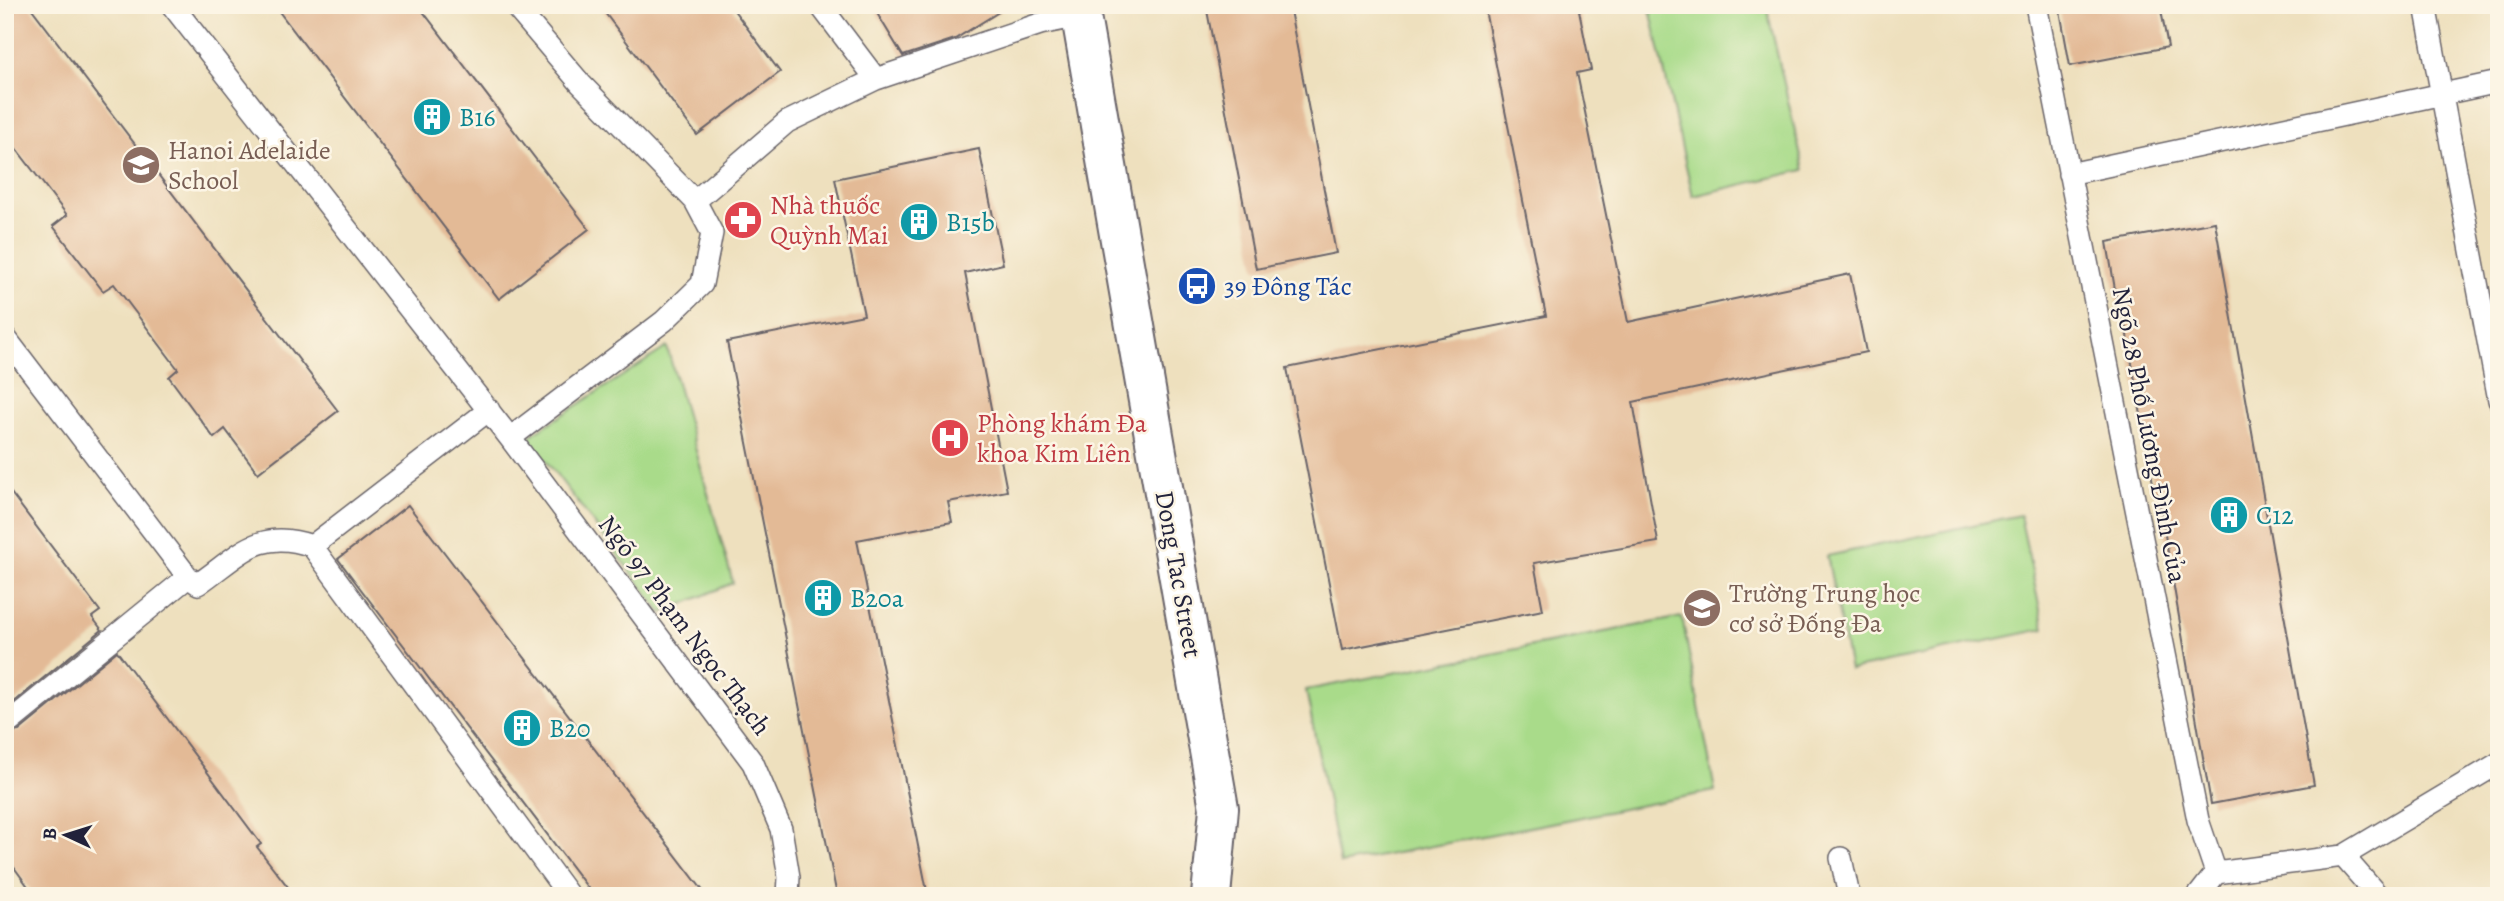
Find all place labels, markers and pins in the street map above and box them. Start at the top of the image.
building icon: B16 [411,96,453,138]
place label: B16 [459,100,495,135]
place label: Hanoi Adelaide School [168,133,331,198]
school or university icon: Hanoi Adelaide School [120,144,162,186]
place label: Nhà thuốc Quỳnh Mai [770,188,888,253]
pharmacy icon: Nhà thuốc Quỳnh Mai [722,199,764,241]
building icon: B15b [898,201,940,243]
place label: B15b [946,205,995,240]
bus stop icon: 39 Đông Tác [1176,265,1218,307]
place label: 39 Đông Tác [1224,269,1352,304]
place label: Phòng khám Đa khoa Kim Liên [977,406,1147,471]
hospital icon: Phòng khám Đa khoa Kim Liên [929,417,971,459]
building icon: C12 [2208,494,2250,536]
place label: C12 [2256,498,2294,533]
place label: Trường Trung học cơ sở Đống Đa [1729,576,1920,641]
building icon: B20a [802,577,844,619]
place label: B20a [850,581,904,616]
school or university icon: Trường Trung học cơ sở Đống Đa [1681,587,1723,629]
building icon: B20 [501,707,543,749]
place label: B20 [549,711,591,746]

